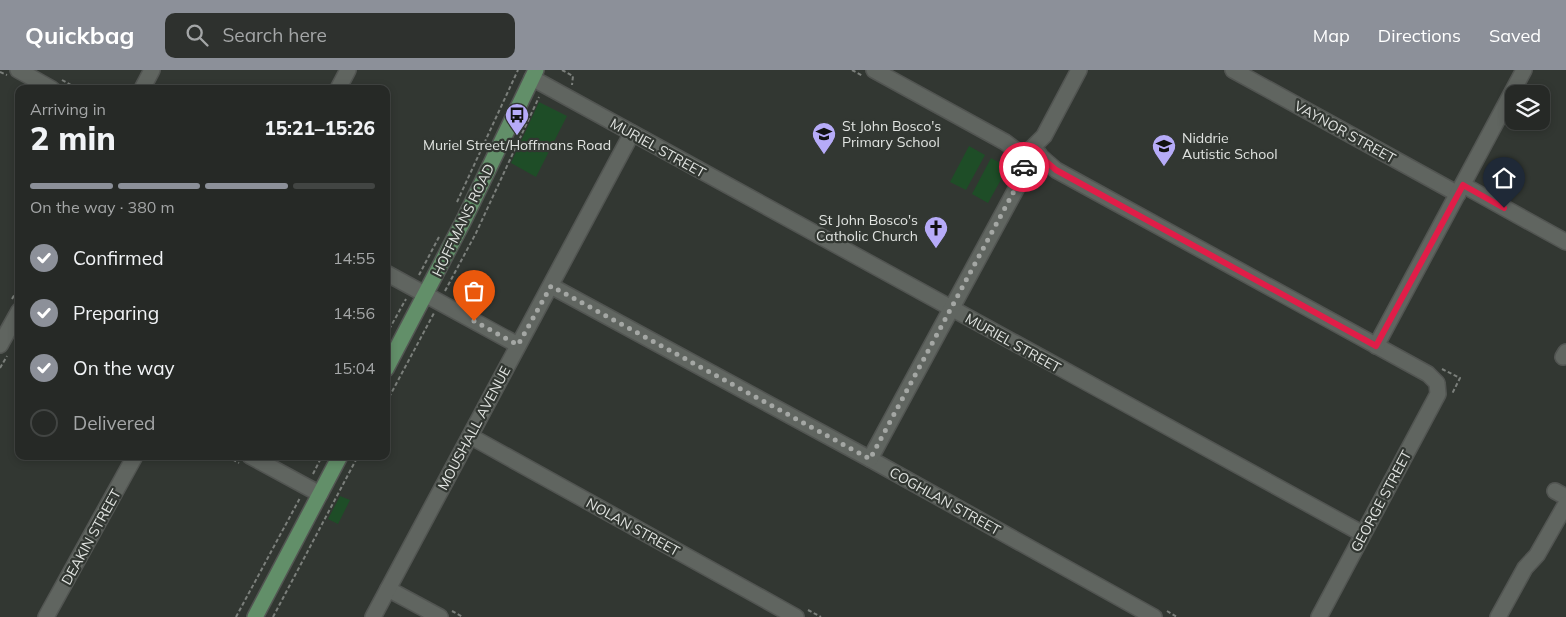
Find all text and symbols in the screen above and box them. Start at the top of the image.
search box [165,13,515,58]
text: Quickbag [25,20,135,50]
icon: search [183,21,211,49]
text: Search here [223,23,327,47]
text: Map [1313,24,1350,47]
text: Directions [1378,24,1461,47]
text: Saved [1489,24,1541,47]
map controls [1505,85,1550,130]
button: layers [1505,85,1550,130]
street label: VAYNOR STREET [1291,97,1399,168]
text: Arriving in [30,99,106,119]
bus stop icon: Muriel Street/Hoffmans Road [504,102,530,136]
street label: MURIEL STREET [607,114,709,182]
text: 15:21–15:26 [264,116,375,140]
place label: St John Bosco's Primary School [842,117,941,151]
text: 2 min [30,118,116,158]
school or university icon: St John Bosco's Primary School [811,121,837,155]
place label: Niddrie Autistic School [1182,129,1277,163]
school or university icon: Niddrie Autistic School [1151,133,1177,167]
place label: Muriel Street/Hoffmans Road [423,136,611,154]
courier [999,142,1049,192]
icon: car [1010,153,1038,181]
pin [1483,157,1525,208]
street label: HOFFMANS ROAD [428,161,498,279]
icon: home [1490,164,1518,192]
text: On the way · 380 m [30,197,175,217]
place label: St John Bosco's Catholic Church [816,211,918,245]
church icon: St John Bosco's Catholic Church [923,215,949,249]
icon: check [30,244,58,272]
text: Confirmed [73,246,164,270]
text: 14:55 [333,248,375,268]
pin [453,270,495,321]
icon: bag [460,277,488,305]
icon: check [30,299,58,327]
text: Preparing [73,301,159,325]
text: 14:56 [333,303,375,323]
street label: MURIEL STREET [962,309,1064,377]
icon: check [30,354,58,382]
text: On the way [73,356,175,380]
text: 15:04 [333,358,375,378]
street label: MOUSHALL AVENUE [434,363,514,493]
text: Delivered [73,411,155,435]
street label: GEORGE STREET [1347,447,1416,555]
street label: COGHLAN STREET [886,463,1004,539]
street label: DEAKIN STREET [57,485,125,588]
street label: NOLAN STREET [583,494,683,560]

